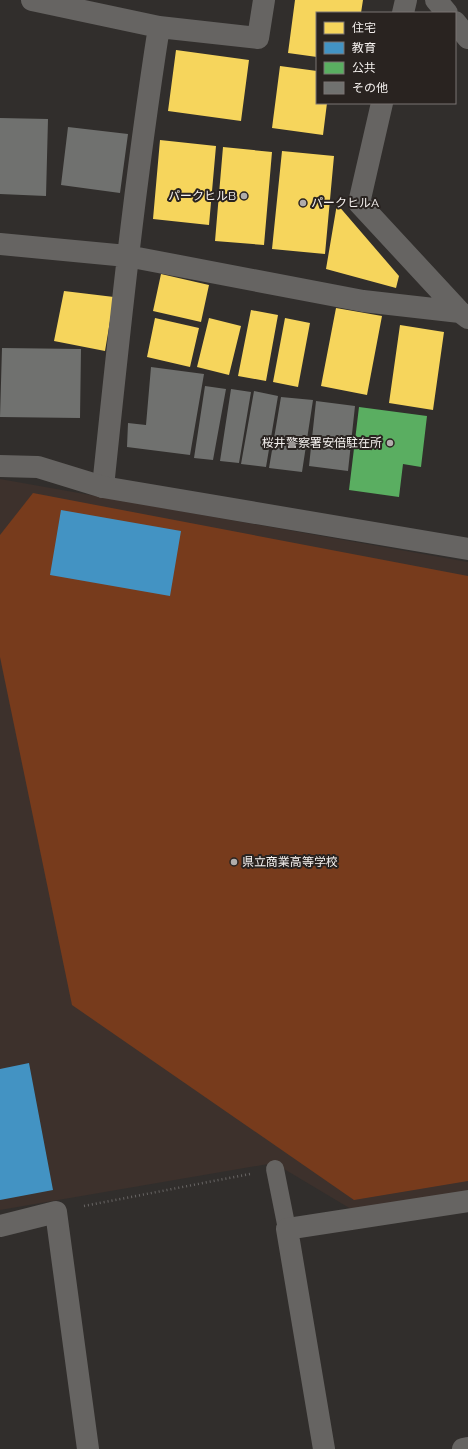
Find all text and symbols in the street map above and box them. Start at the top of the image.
legend [316,12,456,104]
text: 住宅 [352,21,376,35]
text: 教育 [352,41,376,55]
text: 公共 [352,61,376,75]
text: その他 [352,81,388,95]
place label: パークヒルB [168,189,236,203]
marker: パークヒルB [239,191,249,201]
place label: パークヒルA [311,196,379,210]
marker: パークヒルA [298,198,308,208]
place label: 桜井警察署安倍駐在所 [262,436,382,450]
marker: 桜井警察署安倍駐在所 [385,438,395,448]
place label: 県立商業高等学校 [242,855,338,869]
marker: 県立商業高等学校 [229,857,239,867]

